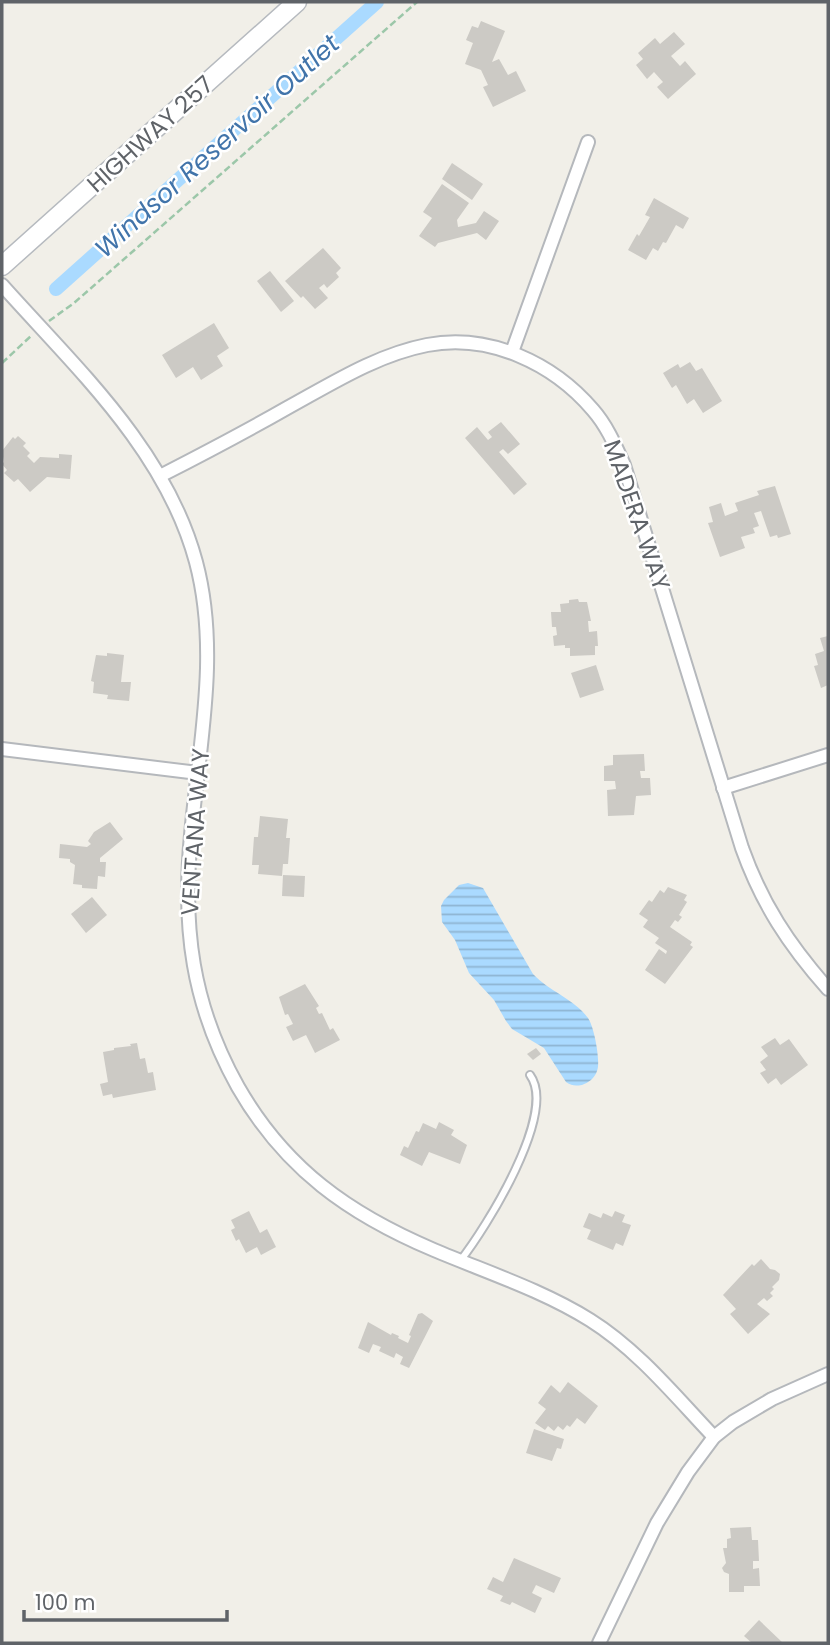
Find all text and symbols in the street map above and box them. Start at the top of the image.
water label: Windsor Reservoir Outlet [87,26,348,266]
street label: HIGHWAY 257 [80,68,220,200]
street label: MADERA WAY [596,435,678,595]
street label: VENTANA WAY [173,747,217,917]
scale bar [24,1578,228,1622]
text: 100 m [35,1588,95,1617]

